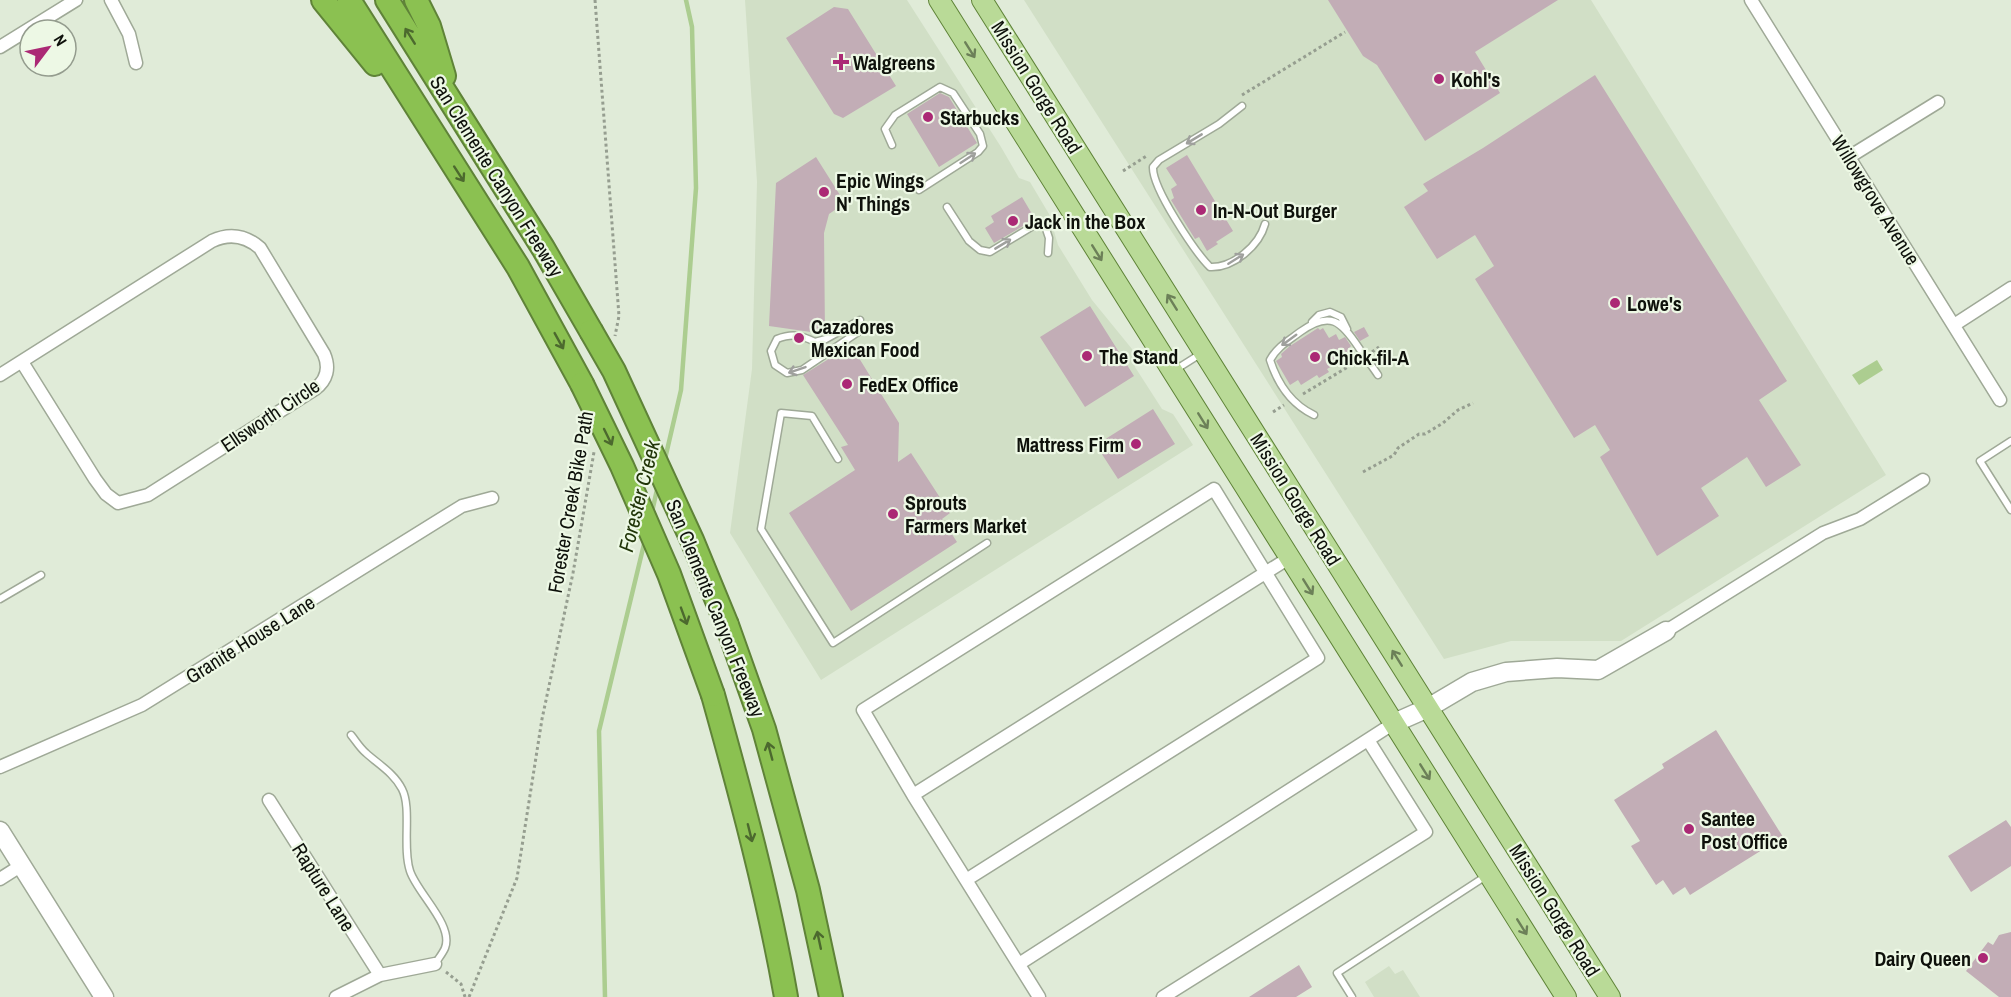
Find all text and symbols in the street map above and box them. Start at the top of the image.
street label: Mission Gorge Road [985,16,1089,158]
north arrow [18,18,78,78]
one-way arrow [403,28,416,45]
text: N [49,30,73,50]
one-way arrow [964,41,976,58]
place label: Walgreens [853,49,935,76]
marker: Walgreens [834,55,848,69]
place label: Kohl's [1451,66,1500,93]
street label: San Clemente Canyon Freeway [424,70,570,282]
marker: Kohl's [1432,72,1446,86]
place label: Starbucks [940,104,1019,131]
marker: Starbucks [921,110,935,124]
street label: Willowgrove Avenue [1825,130,1927,270]
one-way arrow [1186,134,1203,146]
one-way arrow [959,152,976,164]
one-way arrow [453,165,465,181]
place label: Epic Wings N' Things [836,167,924,217]
marker: Epic Wings N' Things [817,185,831,199]
place label: In-N-Out Burger [1213,197,1338,224]
marker: In-N-Out Burger [1194,203,1208,217]
place label: Jack in the Box [1025,208,1146,235]
marker: Jack in the Box [1006,214,1020,228]
one-way arrow [994,238,1011,250]
one-way arrow [1092,244,1104,261]
one-way arrow [1227,252,1244,264]
place label: Lowe's [1627,290,1682,317]
one-way arrow [1166,294,1179,311]
marker: Lowe's [1608,296,1622,310]
place label: Cazadores Mexican Food [811,313,920,363]
marker: Cazadores Mexican Food [792,331,806,345]
one-way arrow [553,332,565,349]
one-way arrow [1281,334,1297,346]
place label: The Stand [1099,343,1178,370]
place label: Chick-fil-A [1327,344,1409,371]
marker: The Stand [1080,349,1094,363]
marker: Chick-fil-A [1308,350,1322,364]
one-way arrow [788,365,807,376]
place label: FedEx Office [859,371,958,398]
street label: Ellsworth Circle [215,372,325,458]
marker: FedEx Office [840,377,854,391]
street label: Forester Creek Bike Path [541,409,599,595]
one-way arrow [1197,413,1210,430]
one-way arrow [602,427,614,445]
street label: Mission Gorge Road [1244,428,1348,570]
place label: Mattress Firm [1016,431,1124,458]
water label: Forester Creek [611,436,667,555]
marker: Mattress Firm [1129,437,1143,451]
place label: Sprouts Farmers Market [905,489,1027,539]
street label: San Clemente Canyon Freeway [660,495,772,722]
marker: Sprouts Farmers Market [886,507,900,521]
one-way arrow [1302,579,1315,596]
street label: Granite House Lane [180,588,320,690]
one-way arrow [679,606,690,625]
one-way arrow [1391,650,1403,667]
one-way arrow [764,742,775,761]
one-way arrow [1419,764,1432,781]
place label: Santee Post Office [1701,805,1788,855]
marker: Santee Post Office [1682,822,1696,836]
one-way arrow [745,823,757,842]
street label: Rapture Lane [286,838,362,936]
street label: Mission Gorge Road [1503,839,1607,981]
one-way arrow [1517,918,1529,935]
one-way arrow [812,931,824,950]
place label: Dairy Queen [1874,945,1971,972]
marker: Dairy Queen [1976,951,1990,965]

